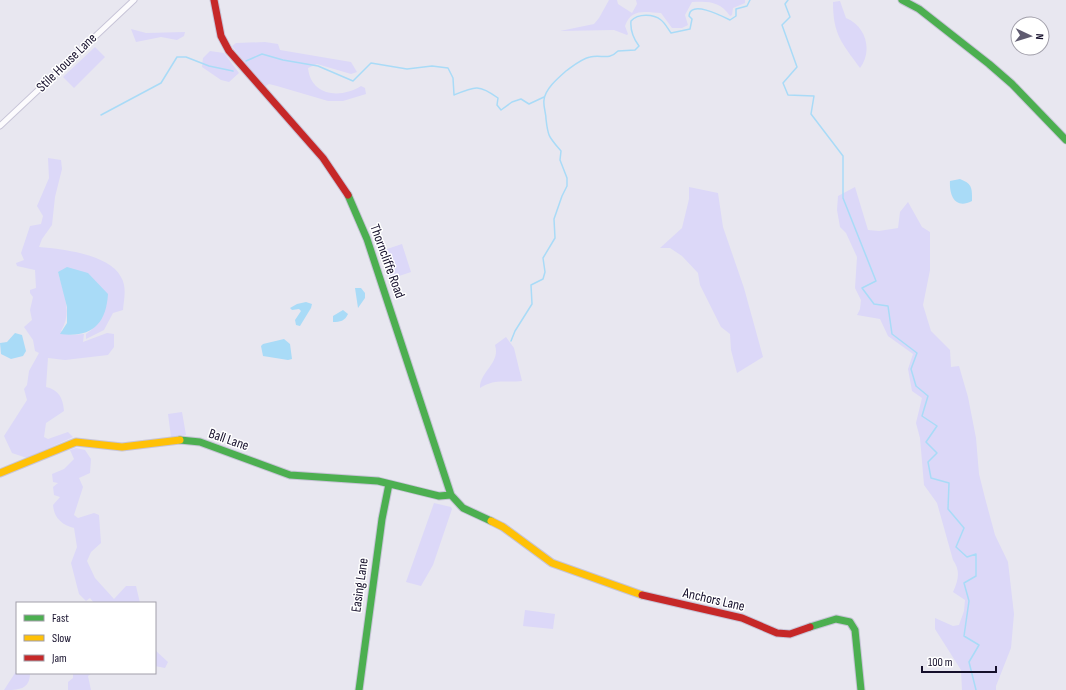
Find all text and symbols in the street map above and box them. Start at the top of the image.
north arrow [1010,16,1050,56]
street label: Stile House Lane [33,29,100,95]
text: N [1033,33,1046,40]
street label: Thorncliffe Road [366,222,409,301]
street label: Ball Lane [207,425,251,454]
street label: Easing Lane [347,557,372,613]
street label: Anchors Lane [680,584,746,615]
legend [16,602,156,674]
text: Fast [52,611,69,626]
text: Slow [52,631,71,646]
scale bar [922,648,996,674]
text: Jam [51,651,67,666]
text: 100 m [928,655,953,670]

